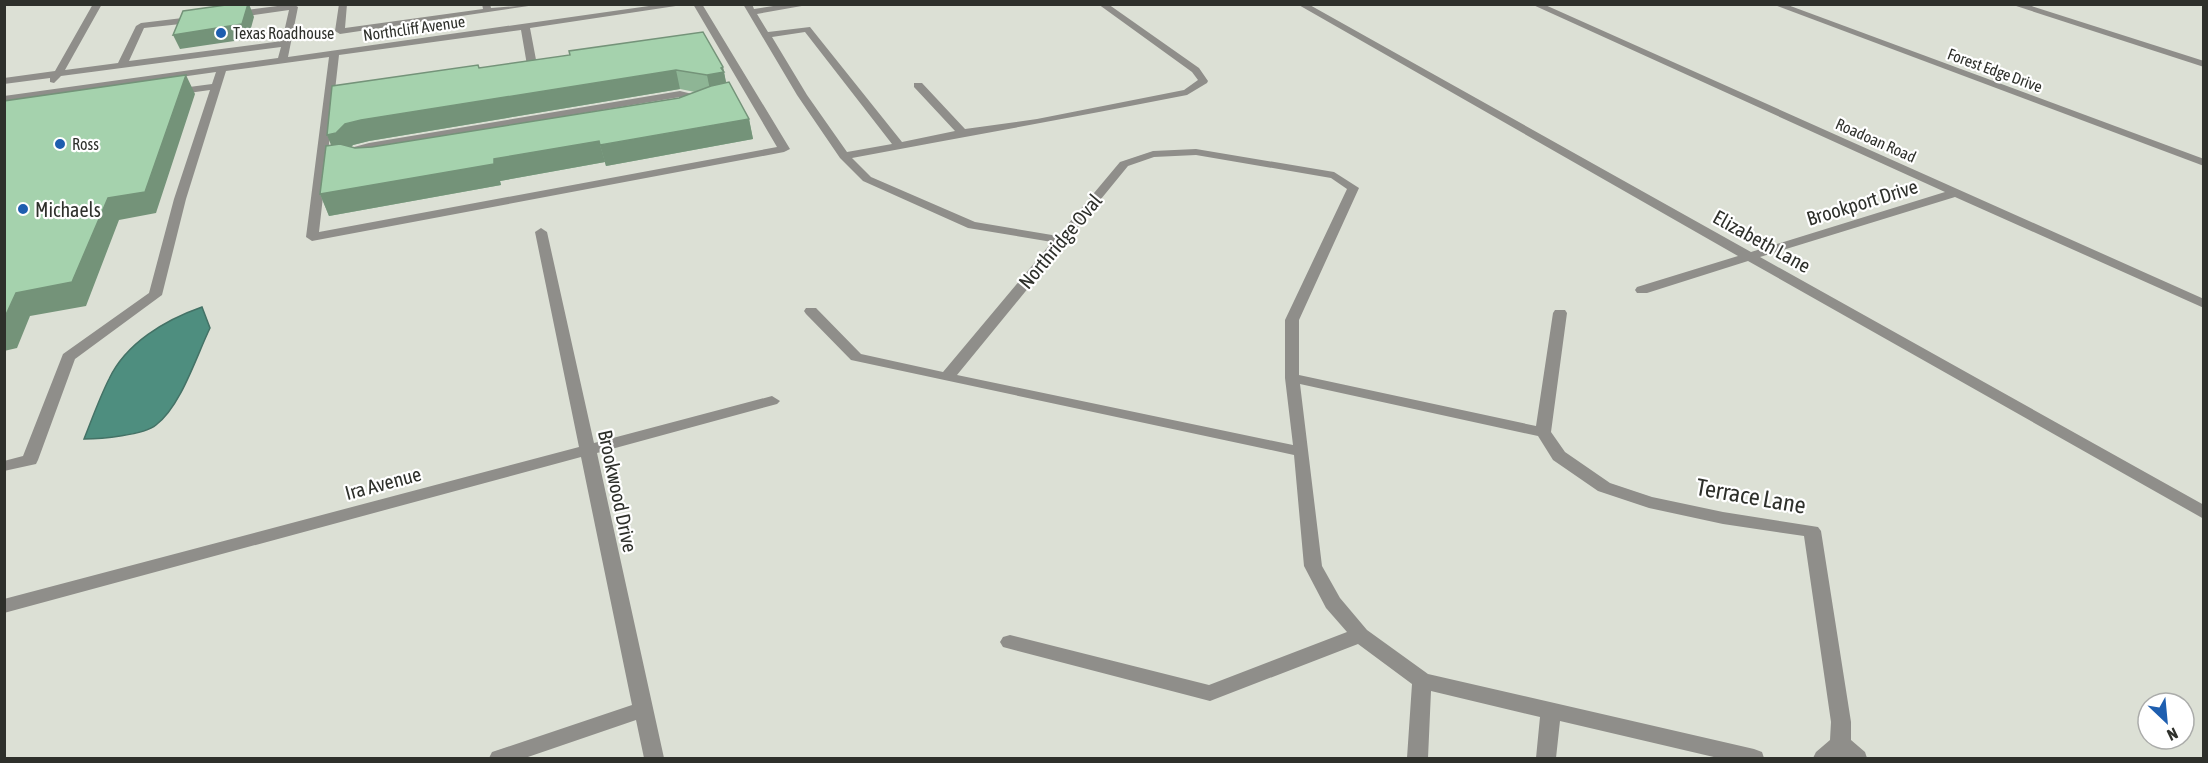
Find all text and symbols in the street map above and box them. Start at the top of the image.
street label: Northcliff Avenue [362,12,466,44]
place label: Texas Roadhouse [233,24,334,42]
marker: Texas Roadhouse [214,26,228,40]
street label: Forest Edge Drive [1945,45,2045,96]
street label: Roadoan Road [1833,114,1919,166]
place label: Ross [72,135,99,153]
marker: Ross [53,137,67,151]
street label: Brookport Drive [1804,174,1920,230]
street label: Northridge Oval [1014,188,1107,293]
place label: Michaels [35,198,101,221]
marker: Michaels [16,202,30,216]
street label: Elizabeth Lane [1709,205,1815,277]
street label: Brookwood Drive [594,428,642,554]
street label: Ira Avenue [342,462,424,504]
street label: Terrace Lane [1694,473,1808,519]
north arrow [2136,691,2196,751]
text: N [2164,724,2181,745]

